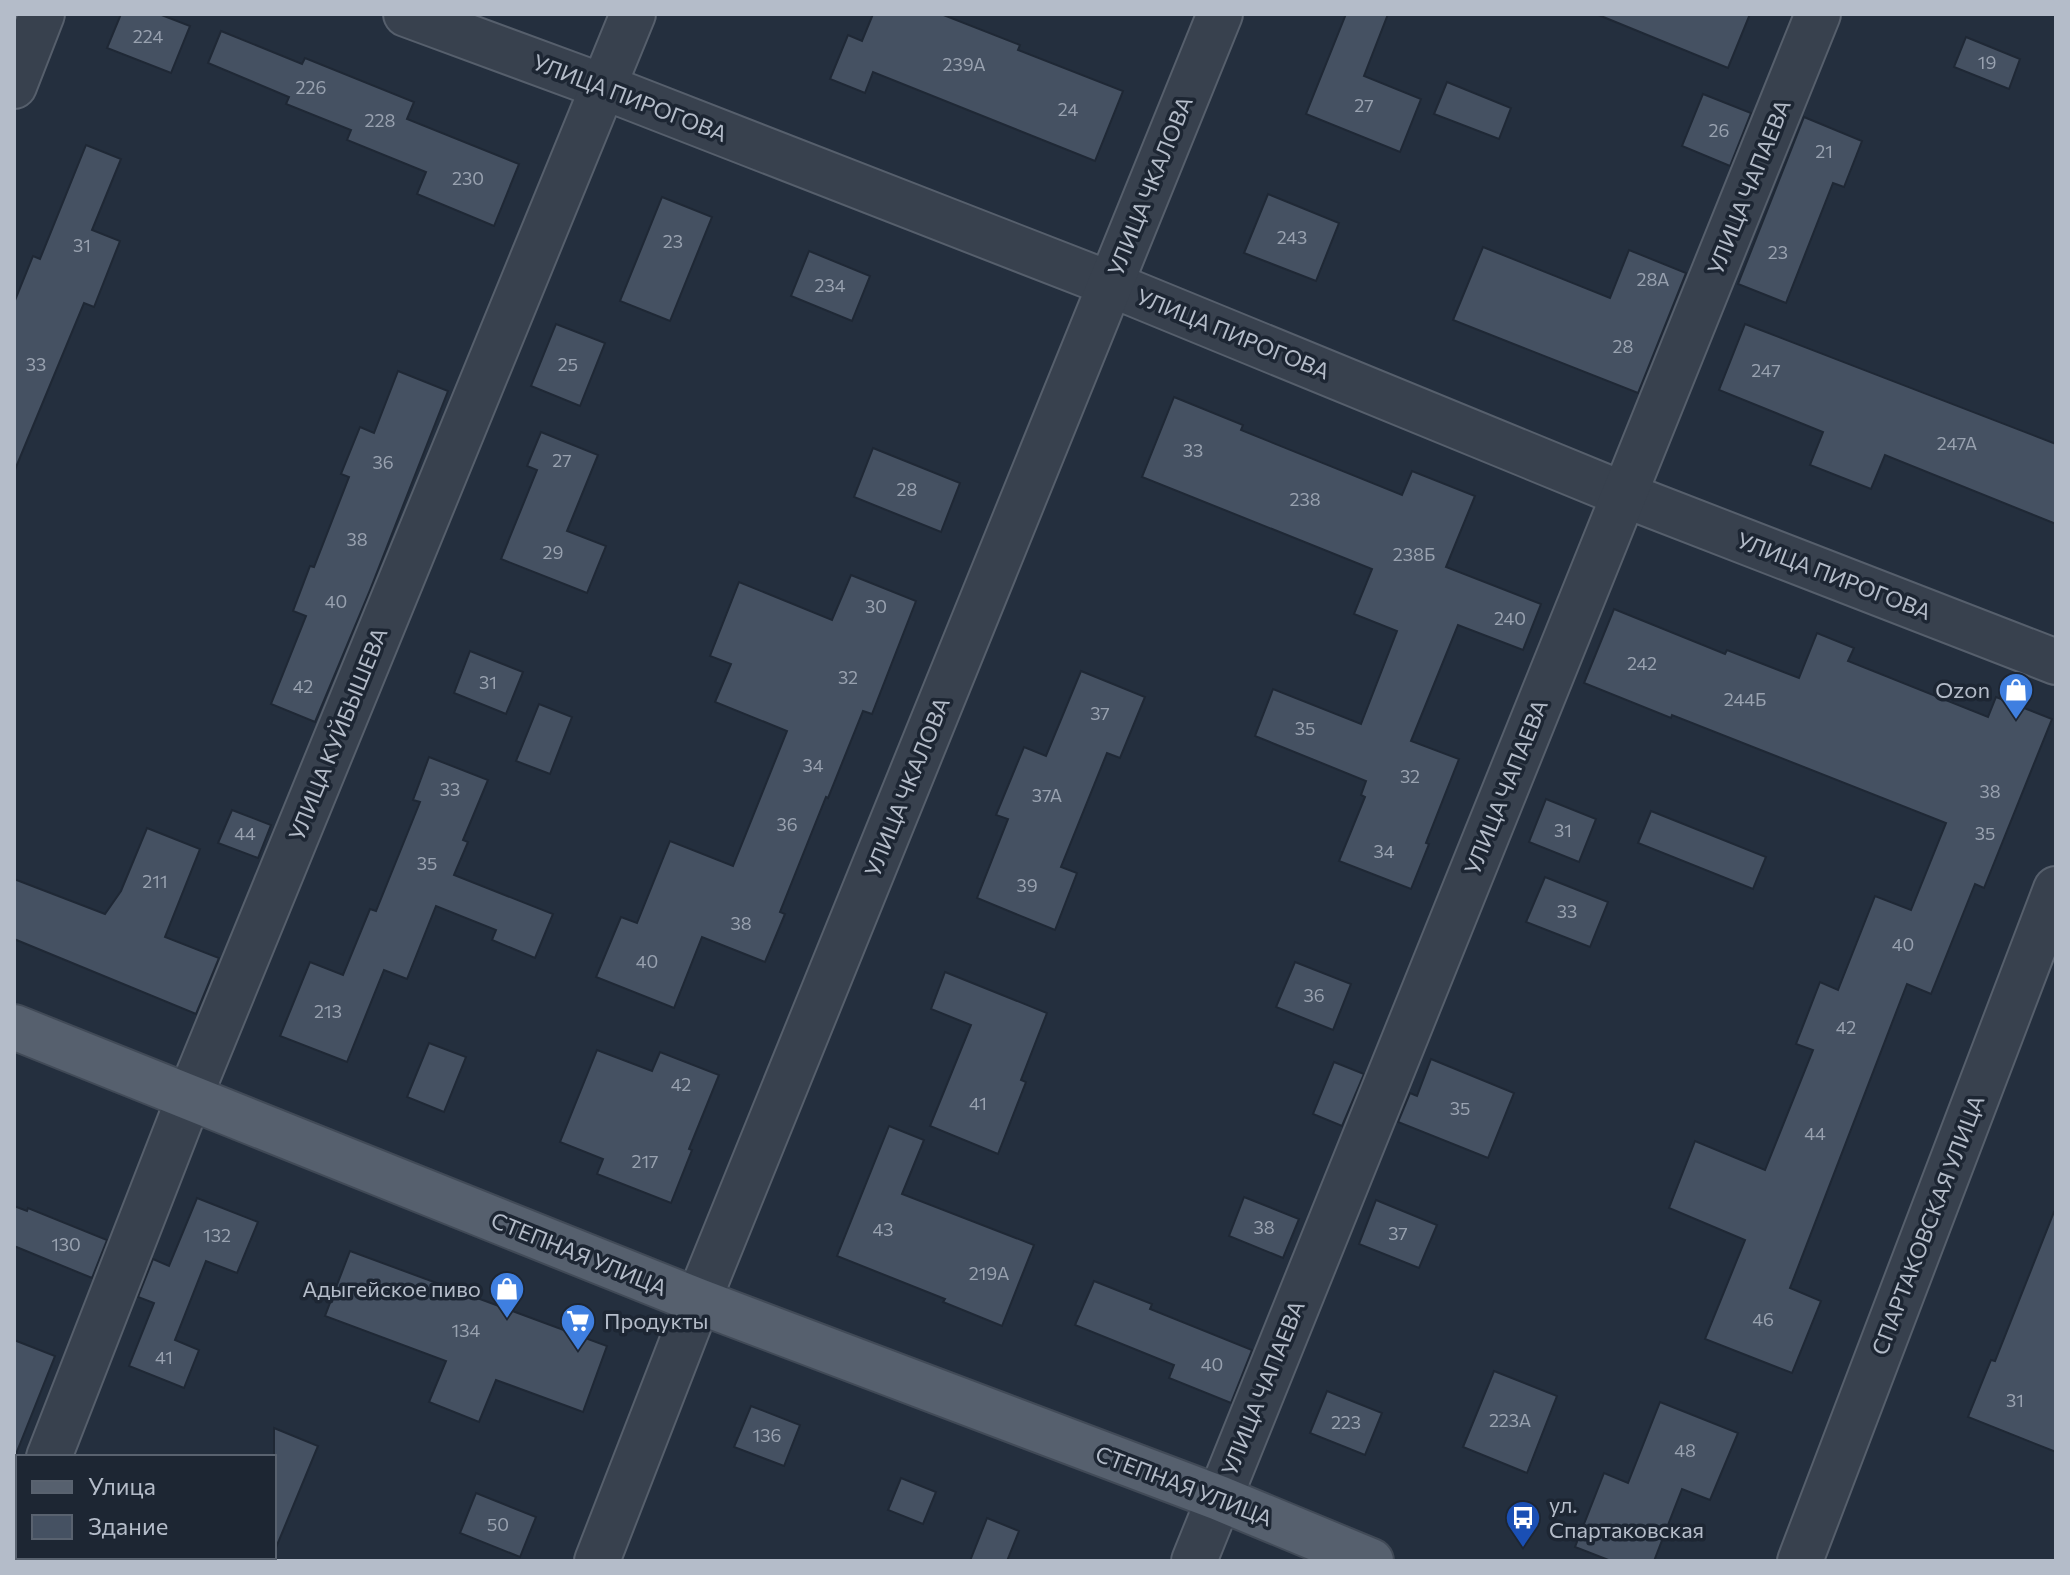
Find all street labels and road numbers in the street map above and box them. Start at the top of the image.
street label: УЛИЦА ПИРОГОВА [529,48,731,147]
street label: УЛИЦА ЧКАЛОВА [1101,92,1198,279]
street label: УЛИЦА ЧАПАЕВА [1701,95,1796,278]
street label: УЛИЦА ПИРОГОВА [1133,282,1334,385]
street label: УЛИЦА ПИРОГОВА [1733,526,1935,625]
street label: УЛИЦА КУЙБЫШЕВА [282,623,393,844]
street label: УЛИЦА ЧКАЛОВА [858,693,955,880]
street label: УЛИЦА ЧАПАЕВА [1458,695,1553,878]
street label: СПАРТАКОВСКАЯ УЛИЦА [1865,1091,1990,1358]
street label: СТЕПНАЯ УЛИЦА [487,1206,671,1301]
street label: УЛИЦА ЧАПАЕВА [1215,1296,1310,1479]
street label: СТЕПНАЯ УЛИЦА [1092,1439,1276,1532]

